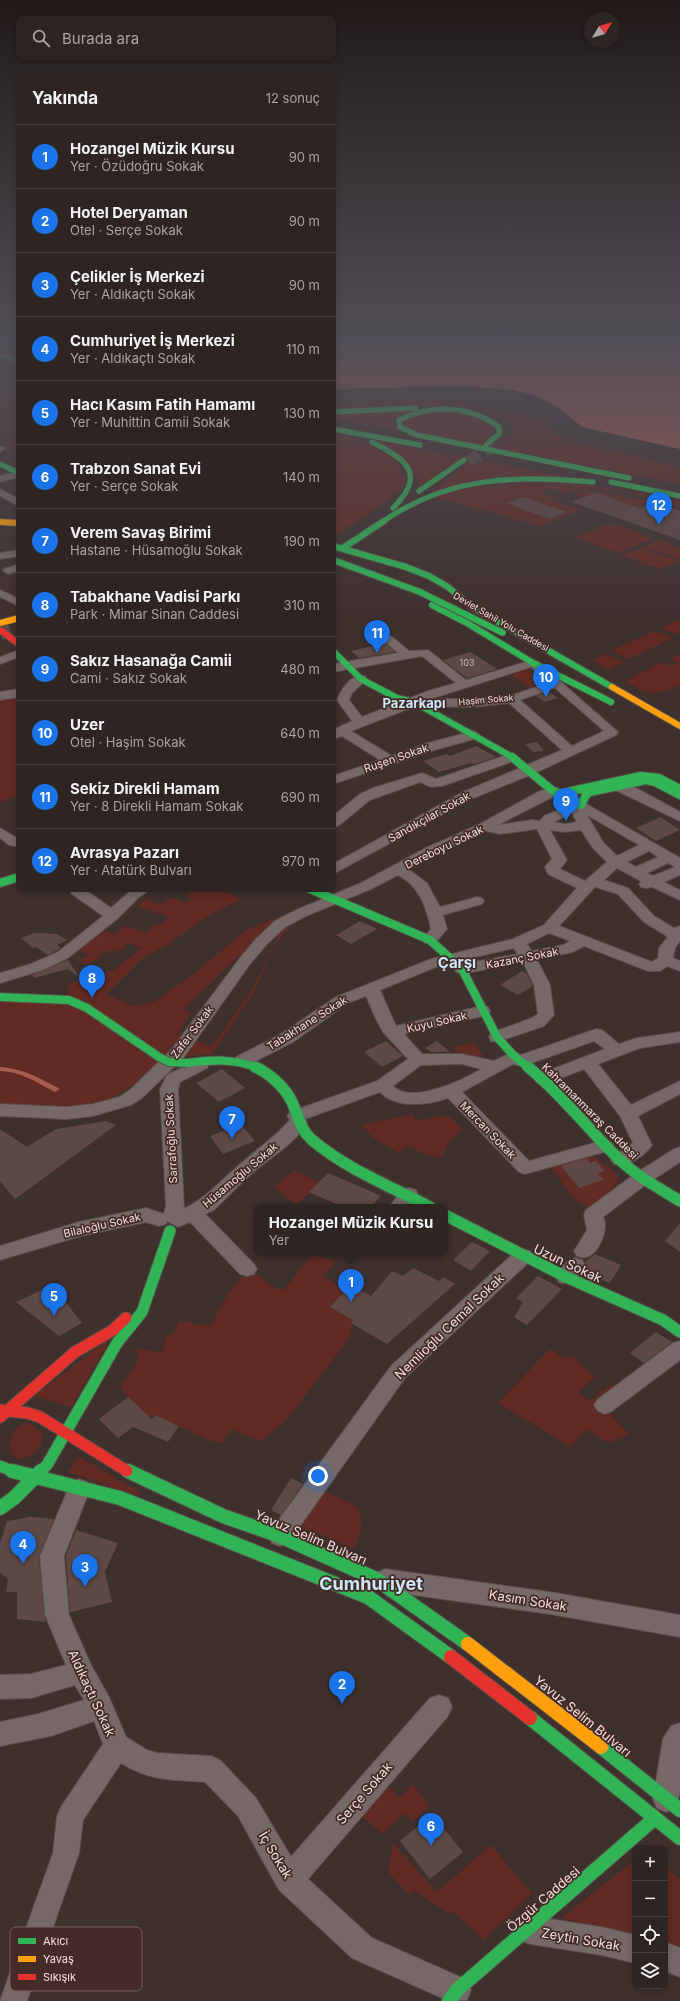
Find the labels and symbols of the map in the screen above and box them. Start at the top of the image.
north arrow [584,12,620,48]
pin: 12 [646,492,672,525]
street label: Devlet Sahil Yolu Caddesi [452,590,551,653]
pin: 11 [364,620,390,653]
house number: 103 [460,657,475,668]
pin: 10 [533,664,559,697]
street label: Haşim Sokak [458,692,514,707]
district label: Pazarkapı [382,695,446,711]
street label: Ruşen Sokak [362,740,430,776]
pin: 9 [553,788,579,821]
street label: Sandıkçılar Sokak [385,789,473,845]
street label: Dereboyu Sokak [402,822,486,872]
street label: Kazanç Sokak [485,944,559,972]
district label: Çarşı [438,953,476,972]
pin: 8 [79,965,105,998]
street label: Tabakhane Sokak [264,993,350,1053]
street label: Zafer Sokak [168,1003,216,1061]
street label: Kuyu Sokak [406,1008,468,1036]
street label: Kahramanmaraş Caddesi [539,1060,641,1162]
street label: Sarrafoğlu Sokak [162,1094,180,1184]
street label: Mercan Sokak [457,1098,519,1162]
pin: 7 [219,1106,245,1139]
street label: Hüsamoğlu Sokak [200,1139,280,1211]
street label: Bilaloğlu Sokak [62,1209,142,1241]
street label: Uzun Sokak [531,1240,605,1286]
pin: 1 [338,1269,364,1302]
street label: Nemlioğlu Cemal Sokak [391,1270,507,1382]
pin: 5 [41,1283,67,1316]
your location [308,1466,328,1486]
street label: Yavuz Selim Bulvarı [253,1506,369,1568]
pin: 4 [10,1531,36,1564]
pin: 3 [72,1554,98,1587]
district label: Cumhuriyet [319,1573,423,1594]
street label: Kasım Sokak [488,1586,568,1614]
street label: Aldıkaçtı Sokak [65,1647,119,1739]
pin: 2 [329,1671,355,1704]
street label: Yavuz Selim Bulvarı [531,1672,635,1760]
street label: Serçe Sokak [333,1759,395,1827]
pin: 6 [418,1813,444,1846]
street label: İç Sokak [256,1828,296,1882]
street label: Özgür Caddesi [503,1863,583,1935]
street label: Zeytin Sokak [540,1924,622,1954]
legend [10,1927,142,1991]
text: Akıcı [43,1934,68,1948]
text: Yavaş [43,1952,74,1966]
text: Sıkışık [43,1970,76,1984]

